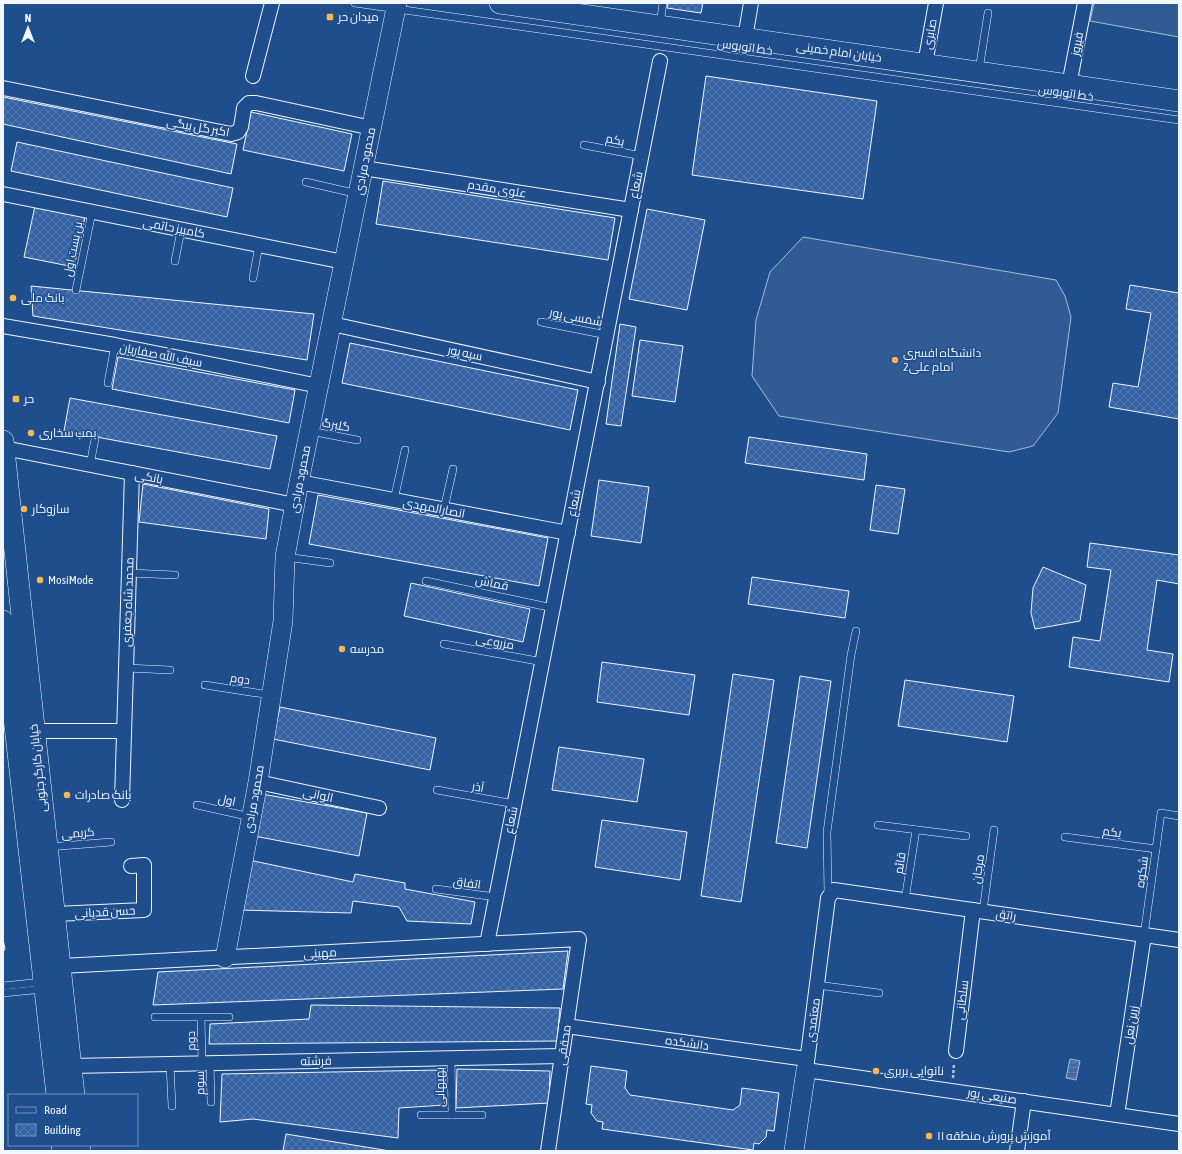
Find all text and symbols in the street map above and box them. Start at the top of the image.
north arrow [8,8,48,48]
place label: میدان حر [337,10,379,24]
text: N [25,12,31,24]
marker: میدان حر [325,12,335,22]
street label: صابری [920,18,940,50]
street label: فیروز [1068,31,1086,58]
street label: خط اتوبوس [716,36,774,58]
street label: خیابان امام خمینی [795,39,883,66]
street label: خط اتوبوس [1037,82,1095,104]
street label: اکبر گل بیگی [166,115,230,139]
street label: محمود مرادی [352,126,378,196]
street label: یکم [604,131,626,150]
street label: شعاع [626,170,647,200]
street label: علوی مقدم [466,177,527,202]
street label: کامبیز حاتمی [142,215,206,241]
street label: بن بست اول [61,220,85,278]
place label: بانک ملی [21,291,64,305]
marker: بانک ملی [8,293,18,303]
street label: شمسی پور [547,305,604,331]
street label: سیف الله صفاریان [118,339,204,370]
street label: سپه پور [445,342,484,365]
place label: دانشگاه افسری امام علی2 [903,346,981,375]
marker: دانشگاه افسری امام علی2 [890,355,900,365]
place label: حر [23,392,34,406]
marker: حر [11,394,21,404]
street label: گلبرگ [321,415,351,435]
place label: بمب سخاری [39,426,96,440]
marker: بمب سخاری [26,428,36,438]
street label: محمود مرادی [287,444,313,514]
street label: بانکی [134,467,164,487]
street label: شعاع [564,488,585,518]
street label: انصارالمهدی [402,495,466,521]
place label: سازوکار [31,502,69,516]
marker: سازوکار [19,504,29,514]
street label: محمد شاه جعفری [119,557,137,647]
place label: MosiMode [48,573,94,587]
street label: قماش [474,573,510,593]
marker: MosiMode [35,575,45,585]
street label: مزروعی [475,632,515,652]
place label: مدرسه [350,642,384,656]
marker: مدرسه [337,644,347,654]
street label: دوم [229,671,251,688]
street label: خیابان کارگر جنوبی [26,723,50,813]
street label: محمود مرادی [241,764,267,834]
street label: آذر [470,779,486,795]
street label: الوانی [302,785,334,805]
place label: بانک صادرات [75,788,131,802]
marker: بانک صادرات [62,790,72,800]
street label: اول [217,791,237,809]
street label: شعاع [501,805,522,835]
street label: یکم [1101,824,1123,841]
street label: کریمی [61,825,95,841]
street label: قائم [891,851,910,875]
street label: مرجان [969,853,987,885]
street label: شکوه [1133,855,1151,889]
street label: اتفاق [452,874,482,892]
street label: حسن قدیانی [74,903,136,921]
street label: راتق [995,907,1017,923]
street label: مهینی [303,945,337,961]
street label: سلطانی [953,979,971,1021]
street label: معتمدی [803,997,823,1043]
street label: زرین نعل [1121,1005,1141,1045]
street label: محققی [554,1024,574,1066]
street label: دوم [184,1031,199,1051]
street label: دانشکده [664,1033,710,1053]
street label: فرشته [300,1054,332,1068]
place label: نانوایی بربری [884,1064,944,1078]
marker: نانوایی بربری [871,1066,881,1076]
street label: بهبهانی [433,1067,447,1107]
street label: سوم [193,1071,208,1095]
street label: صنیعی پور [965,1085,1018,1109]
legend [8,1094,138,1146]
text: Road [44,1103,67,1117]
text: Building [44,1123,82,1137]
place label: آموزش پرورش منطقه ۱۱ [937,1129,1052,1145]
marker: آموزش پرورش منطقه ۱۱ [924,1131,934,1141]

